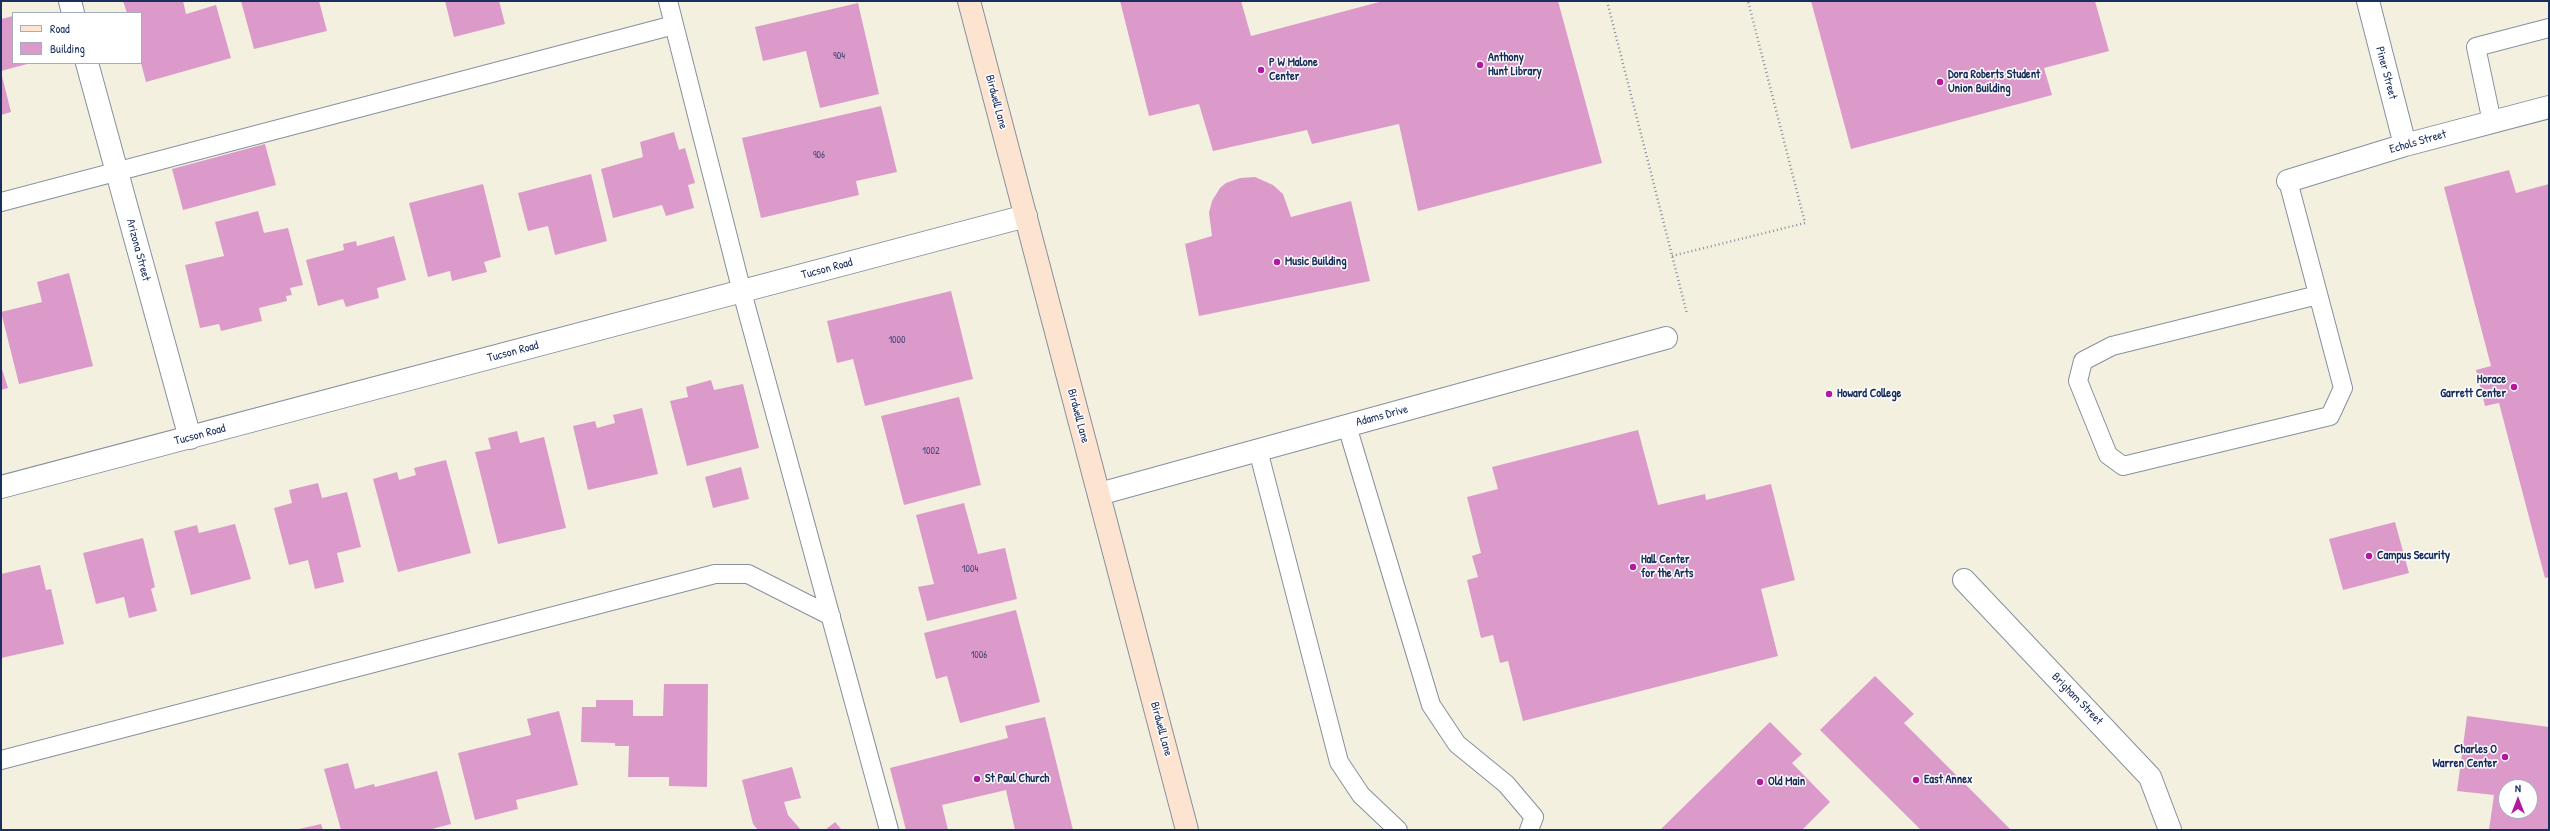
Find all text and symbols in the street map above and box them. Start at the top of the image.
legend [12,12,142,64]
text: Road [50,20,70,37]
text: Building [50,40,85,57]
street label: Piner Street [2372,45,2400,101]
house number: 904 [833,50,845,62]
place label: Anthony Hunt Library [1488,51,1542,79]
place label: P W Malone Center [1269,56,1318,84]
marker: Anthony Hunt Library [1475,60,1485,70]
marker: P W Malone Center [1256,65,1266,75]
place label: Dora Roberts Student Union Building [1948,68,2040,96]
street label: Birdwell Lane [982,73,1010,131]
marker: Dora Roberts Student Union Building [1935,77,1945,87]
street label: Echols Street [2388,127,2448,157]
house number: 906 [813,149,825,161]
street label: Arizona Street [123,217,153,283]
street label: Tucson Road [800,255,854,283]
place label: Music Building [1285,255,1347,269]
marker: Music Building [1272,257,1282,267]
house number: 1000 [888,334,906,346]
street label: Tucson Road [486,338,540,366]
place label: Horace Garrett Center [2440,373,2506,401]
marker: Horace Garrett Center [2509,382,2519,392]
street label: Birdwell Lane [1064,387,1092,445]
place label: Howard College [1837,387,1901,401]
marker: Howard College [1824,389,1834,399]
street label: Adams Drive [1354,402,1410,430]
street label: Tucson Road [173,421,227,449]
house number: 1002 [922,445,940,457]
place label: Campus Security [2377,549,2450,563]
marker: Campus Security [2364,551,2374,561]
place label: Hall Center for the Arts [1641,553,1693,581]
marker: Hall Center for the Arts [1628,562,1638,572]
house number: 1004 [962,563,978,575]
house number: 1006 [971,649,987,661]
street label: Brigham Street [2048,670,2106,728]
street label: Birdwell Lane [1147,700,1175,758]
place label: Charles O Warren Center [2432,743,2497,771]
marker: Charles O Warren Center [2500,752,2510,762]
place label: St Paul Church [985,772,1049,786]
place label: East Annex [1924,773,1972,787]
marker: St Paul Church [972,774,982,784]
place label: Old Main [1768,775,1805,789]
marker: East Annex [1911,775,1921,785]
marker: Old Main [1755,777,1765,787]
north arrow [2498,779,2538,819]
text: N [2515,781,2521,795]

